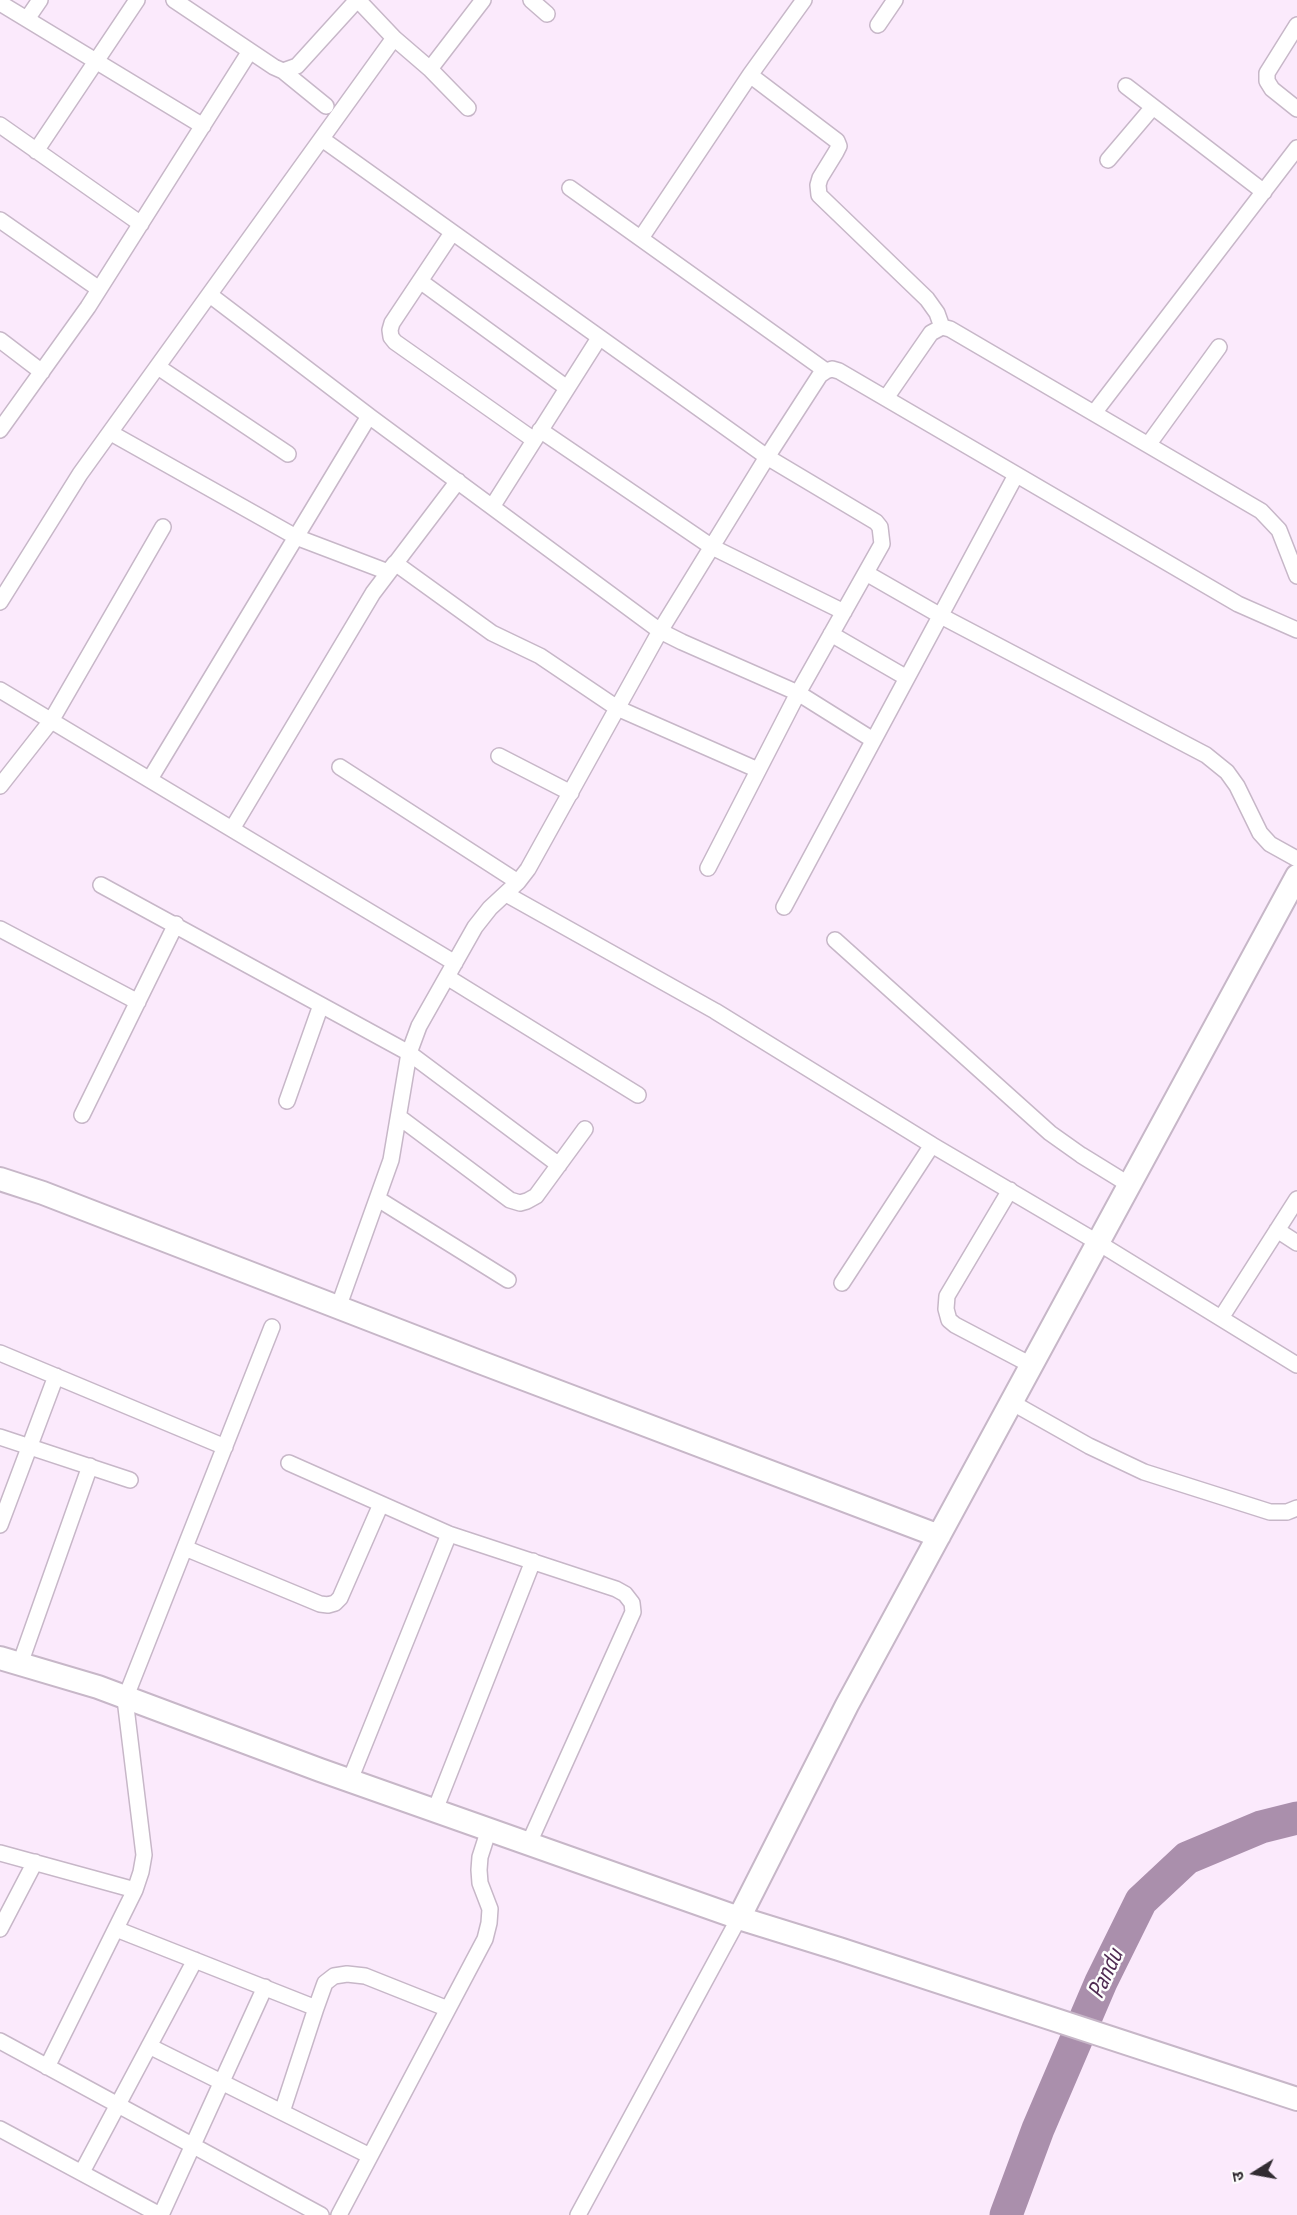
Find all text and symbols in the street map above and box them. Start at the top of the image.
water label: Pandu [1082,1945,1130,2003]
north arrow [1225,2143,1285,2203]
text: उ [1227,2170,1248,2183]

